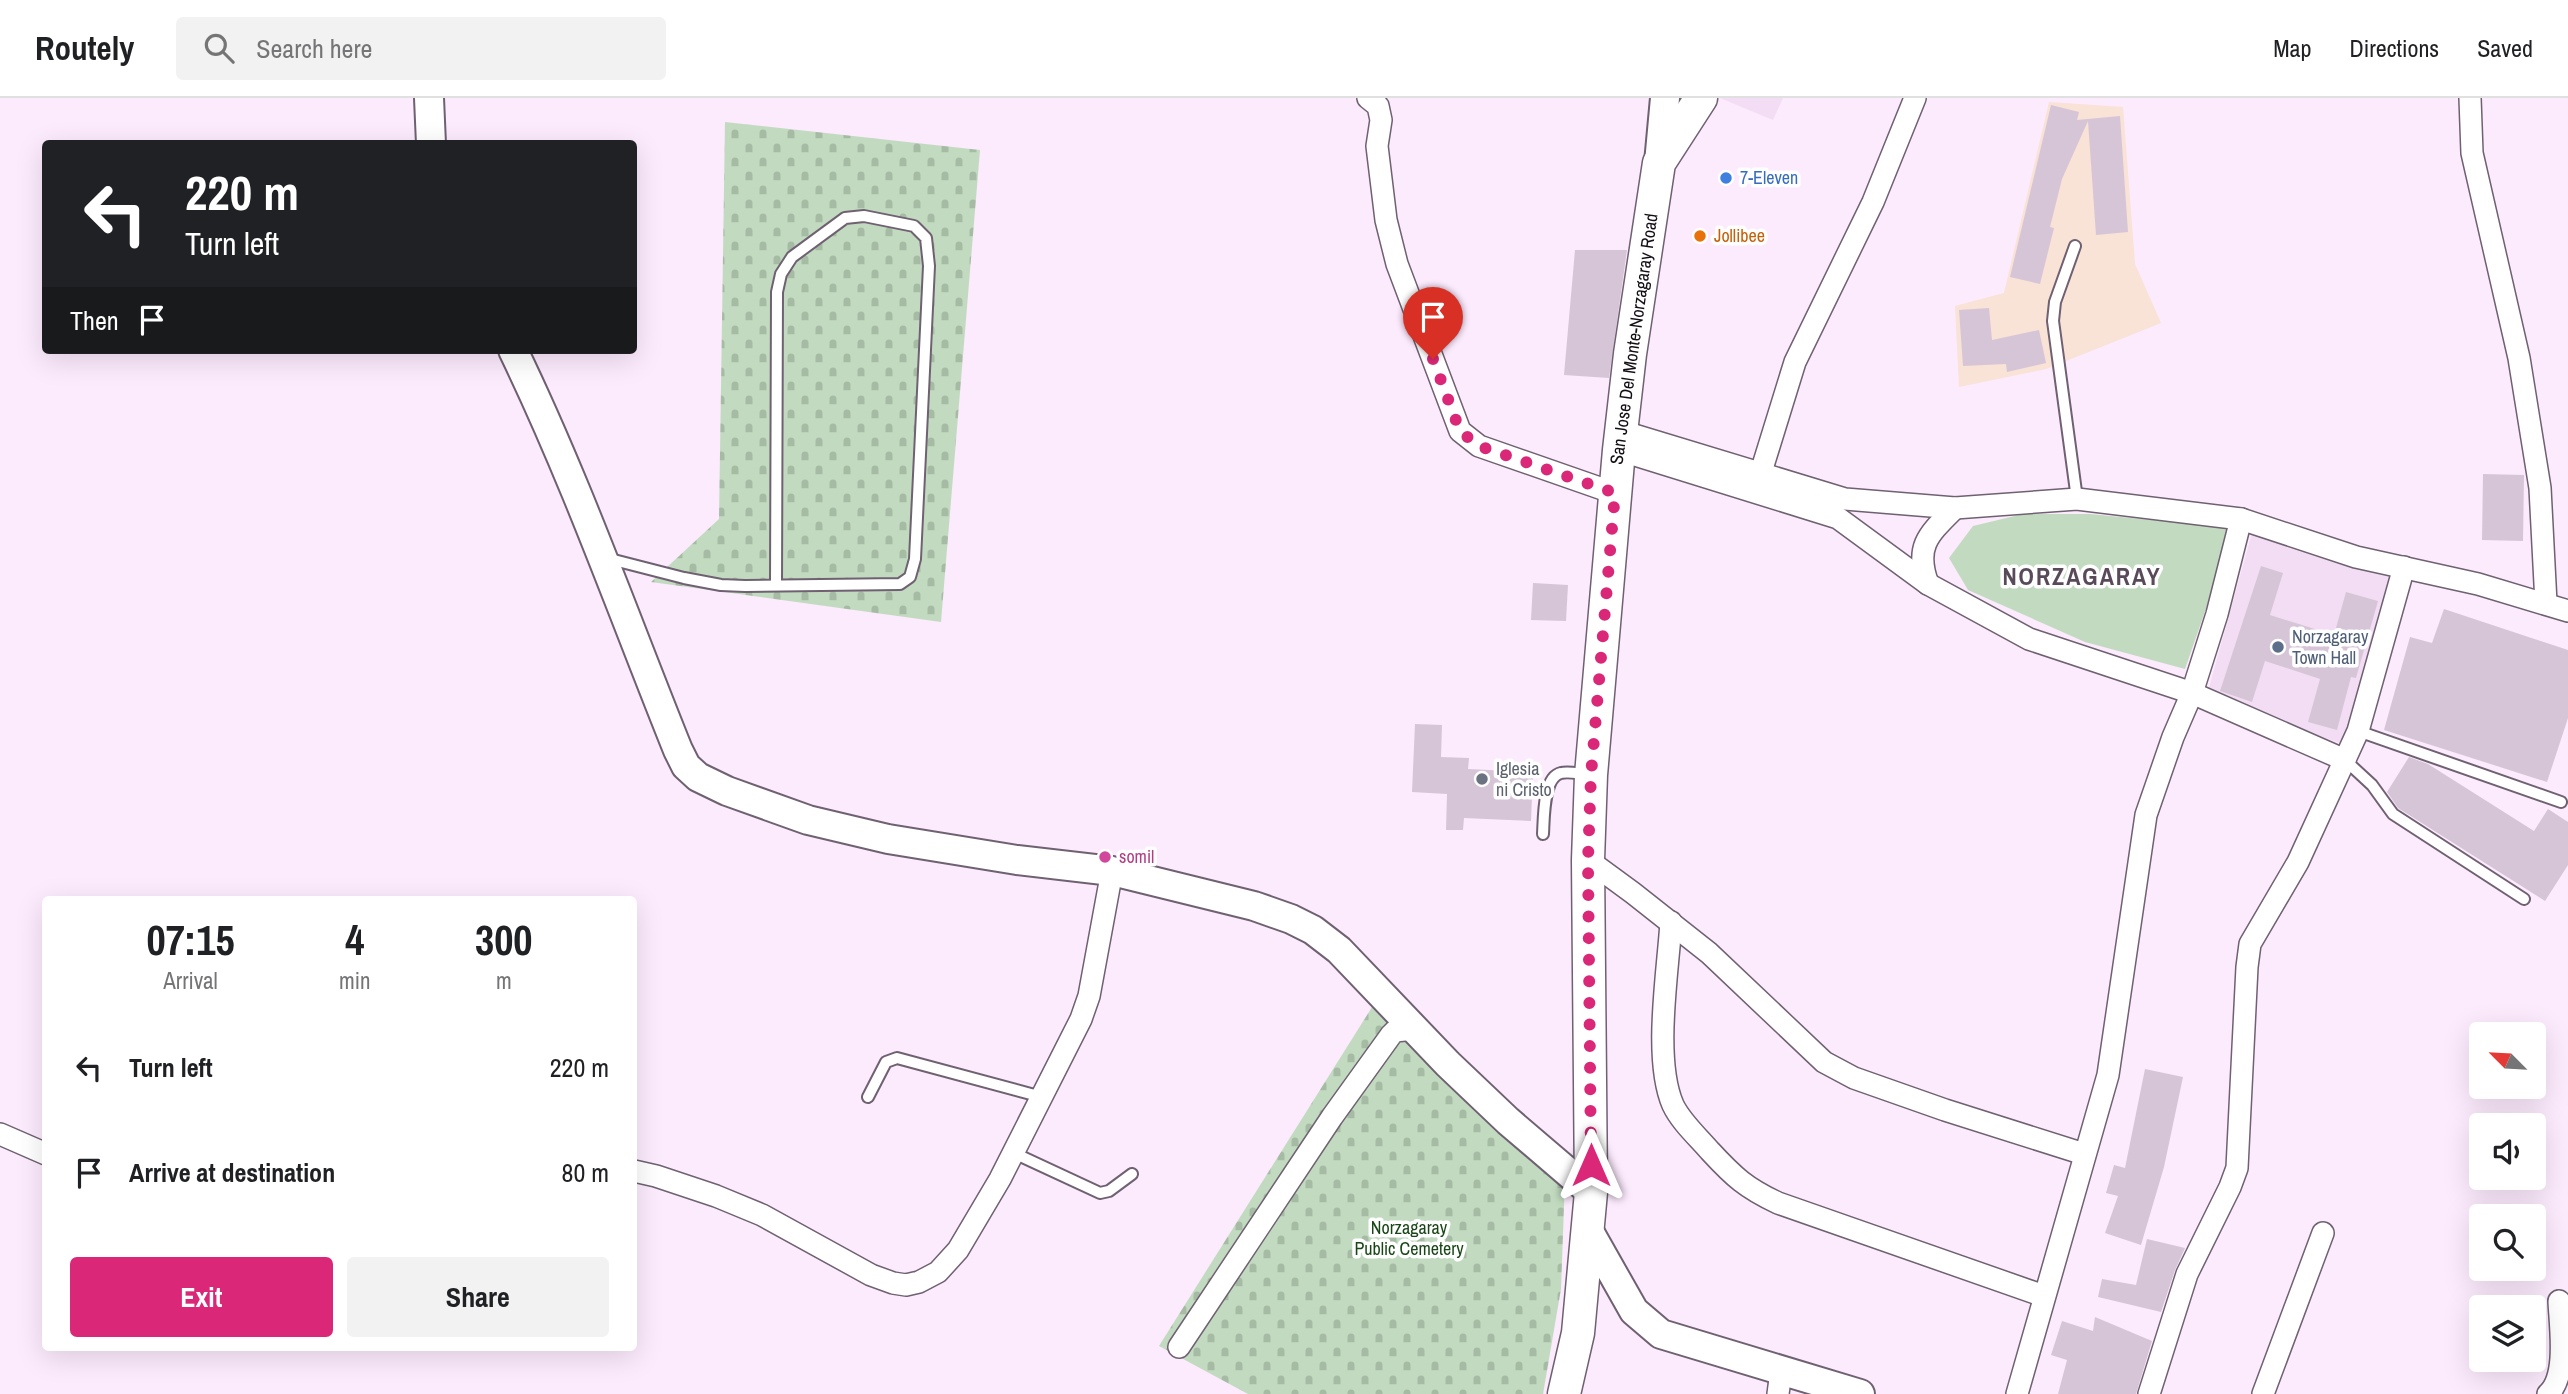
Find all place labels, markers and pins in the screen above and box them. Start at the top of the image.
place label: 7-Eleven [1740,165,1798,190]
marker: 7-Eleven [1718,170,1734,186]
place label: Jollibee [1714,223,1765,248]
marker: Jollibee [1692,228,1708,244]
pin [1403,287,1463,359]
place label: Norzagaray Town Hall [2292,624,2369,670]
marker: Norzagaray Town Hall [2270,639,2286,655]
place label: Iglesia ni Cristo [1496,756,1552,802]
marker: Iglesia ni Cristo [1474,771,1490,787]
place label: somil [1119,844,1154,869]
marker: somil [1097,849,1113,865]

